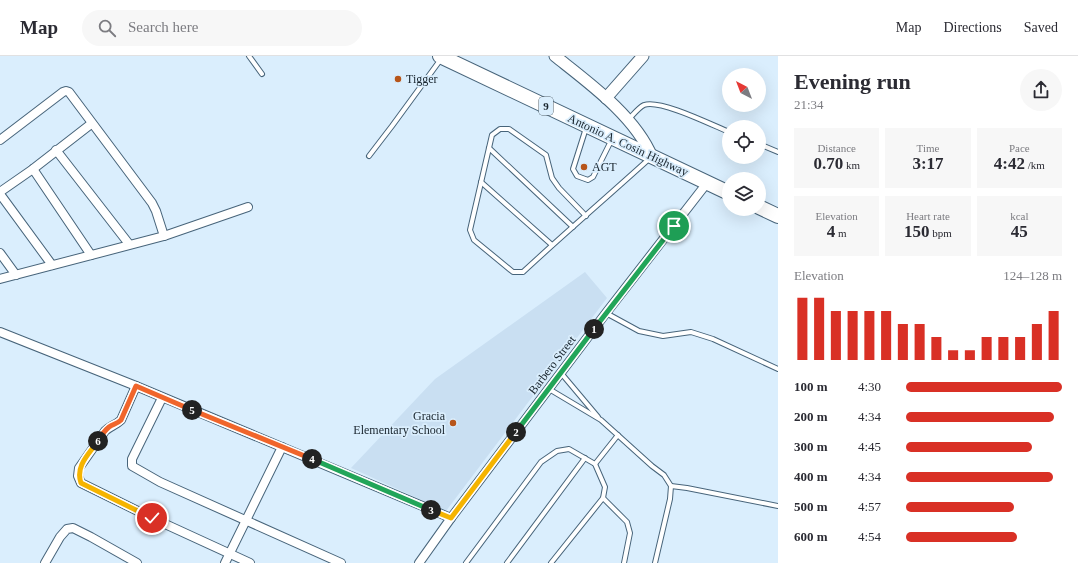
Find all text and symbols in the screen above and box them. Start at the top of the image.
search box [82,10,362,46]
text: Map [20,17,58,38]
icon: search [96,17,118,39]
text: Search here [128,19,198,35]
text: Map [896,20,921,35]
text: Directions [943,20,1002,35]
text: Saved [1024,20,1058,35]
north arrow [722,68,766,112]
map controls [722,68,766,216]
text: Evening run [794,69,911,94]
button: share [1020,69,1062,111]
place label: Tigger [406,72,438,86]
marker: Tigger [393,74,403,84]
road number: 9 [539,97,553,115]
text: 21:34 [794,97,824,112]
street label: Antonio A. Cosin Highway [566,111,690,179]
button: locate [722,120,766,164]
text: Distance [817,142,856,154]
text: Time [917,142,939,154]
text: Pace [1009,142,1030,154]
text: 0.70 [813,154,843,173]
text: 3:17 [912,154,944,173]
text: 4:42 [994,154,1025,173]
text: km [843,159,860,171]
text: /km [1025,159,1045,171]
place label: AGT [592,160,617,174]
marker: AGT [579,162,589,172]
button: layers [722,172,766,216]
pin [657,209,691,243]
text: Elevation [816,210,858,222]
text: Heart rate [906,210,950,222]
text: kcal [1010,210,1028,222]
icon: arrive [663,215,685,237]
text: 4 [827,222,835,241]
text: 150 [904,222,930,241]
text: 45 [1011,222,1028,241]
text: m [835,227,847,239]
text: bpm [930,227,952,239]
text: Elevation [794,268,844,283]
text: 124–128 m [1003,268,1062,283]
pin: 1 [584,319,604,339]
text: 1 [591,323,597,335]
street label: Barbero Street [525,332,579,397]
text: 100 m [794,379,828,394]
text: 4:30 [858,379,881,394]
pin: 5 [182,400,202,420]
text: 5 [189,404,195,416]
place label: Gracia Elementary School [353,409,446,437]
text: 200 m [794,409,828,424]
text: 4:34 [858,409,881,424]
marker: Gracia Elementary School [448,418,458,428]
pin: 2 [506,422,526,442]
text: 2 [513,426,519,438]
pin: 6 [88,431,108,451]
text: 6 [95,435,101,447]
text: 300 m [794,439,828,454]
text: 4:45 [858,439,881,454]
pin: 4 [302,449,322,469]
text: 4 [309,453,315,465]
text: 400 m [794,469,828,484]
text: 4:34 [858,469,881,484]
text: 500 m [794,499,828,514]
text: 4:57 [858,499,881,514]
pin: 3 [421,500,441,520]
pin [135,501,169,535]
text: 3 [428,504,434,516]
icon: check [141,507,163,529]
text: 600 m [794,529,828,544]
text: 4:54 [858,529,881,544]

